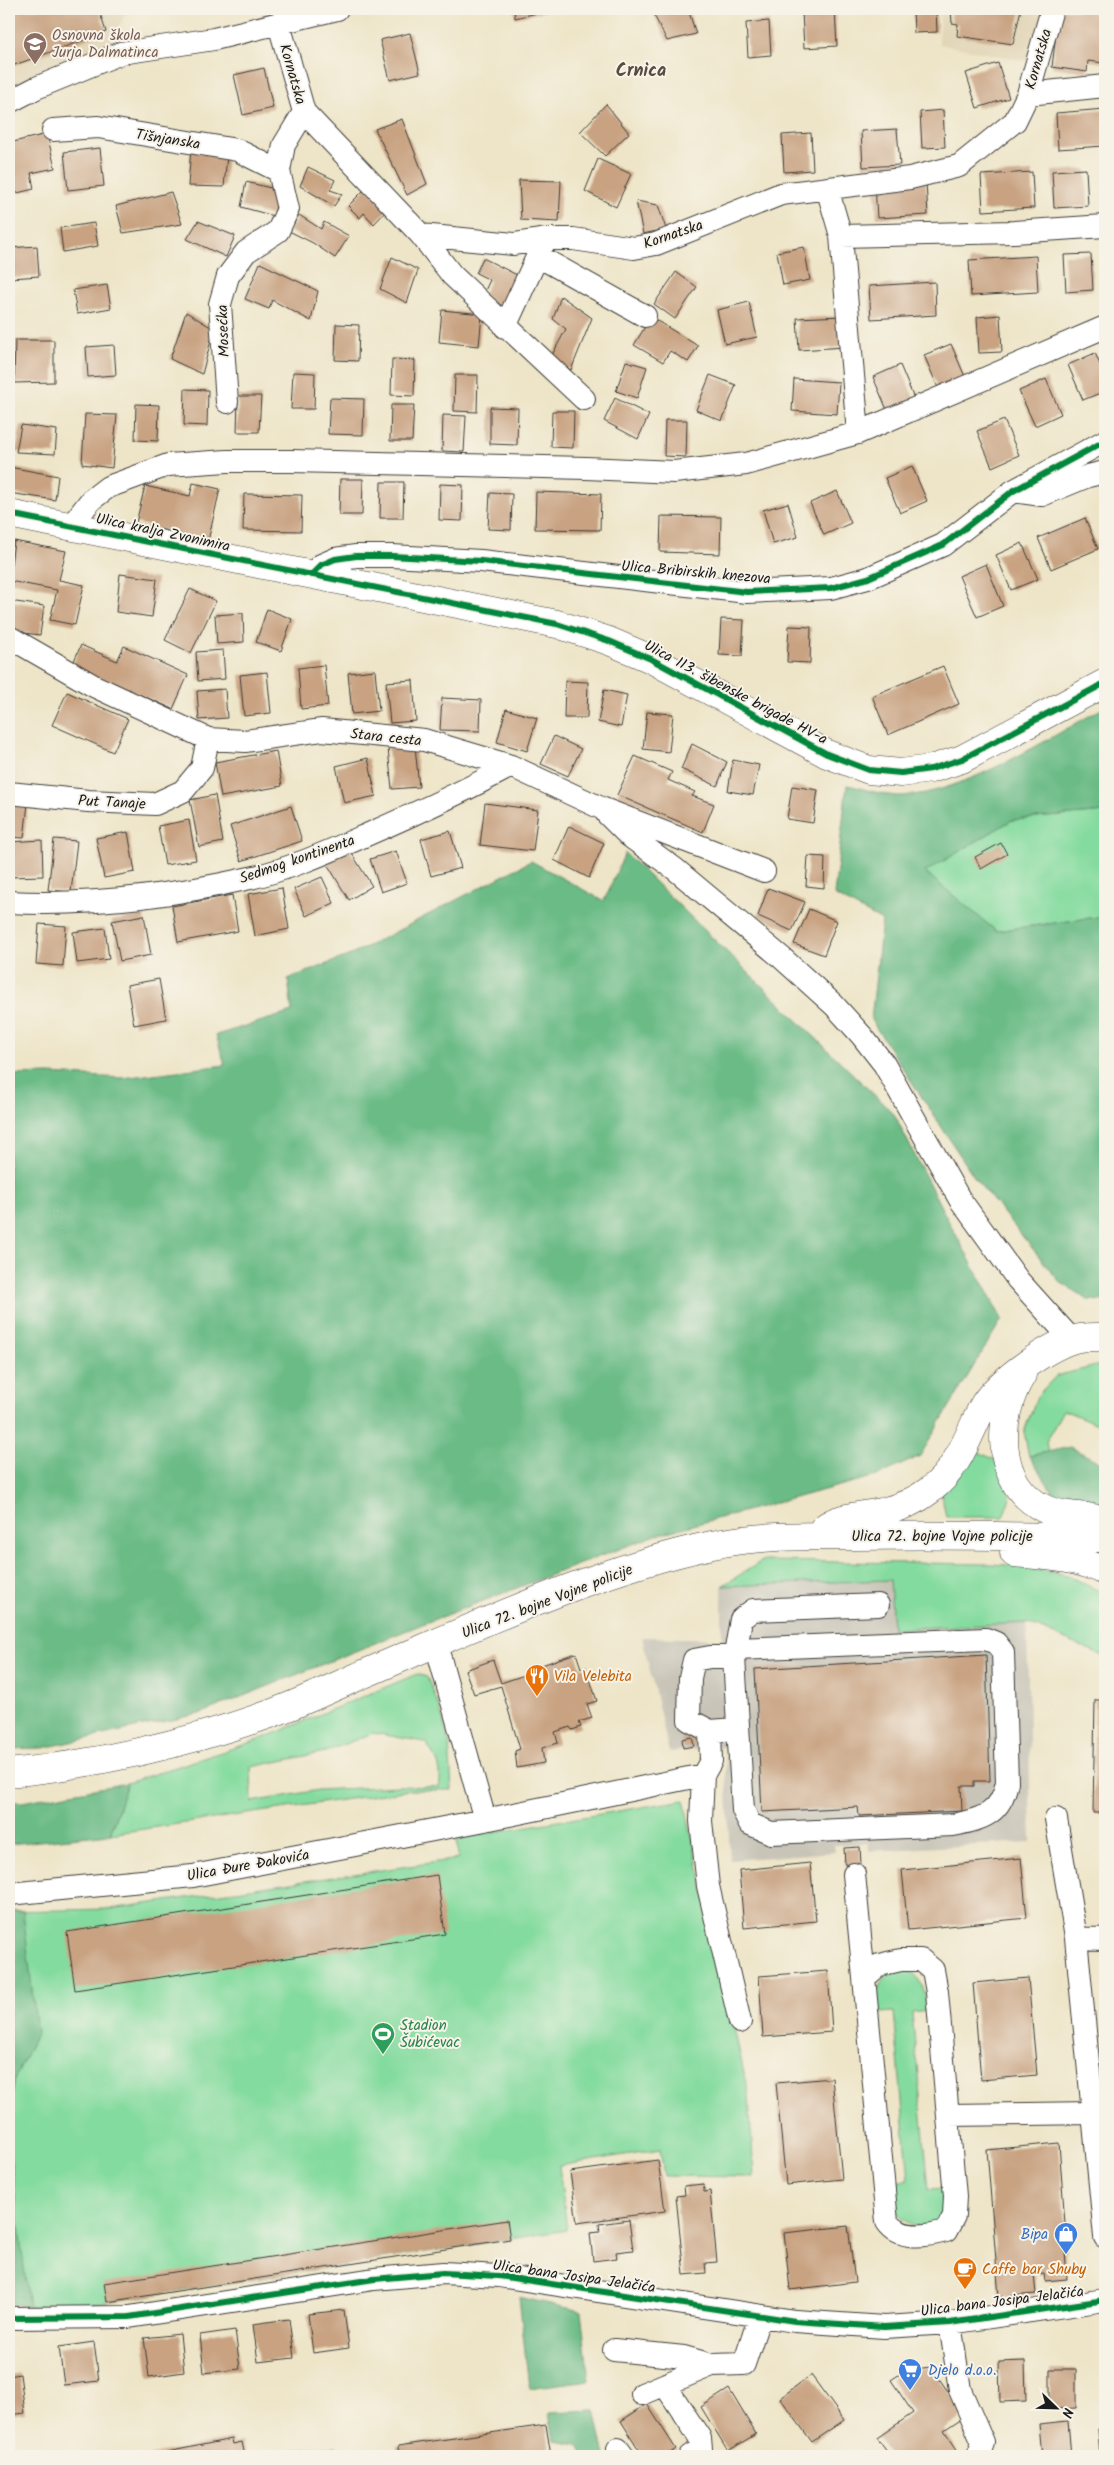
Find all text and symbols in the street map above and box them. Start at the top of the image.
place label: Osnovna škola Jurja Dalmatinca [52,24,159,65]
street label: Kornatska [1019,26,1059,92]
school or university icon: Osnovna škola Jurja Dalmatinca [22,31,48,65]
street label: Kornatska [272,41,312,107]
district label: Crnica [616,57,666,86]
street label: Tišnjanska [134,123,202,157]
street label: Kornatska [640,214,707,256]
street label: Mosećka [211,304,237,358]
street label: Ulica kralja Zvonimira [93,507,232,559]
street label: Ulica Bribirskih knezova [620,555,772,591]
street label: Ulica 113. šibenske brigade HV-a [639,634,832,752]
street label: Stara cesta [349,722,423,754]
street label: Put Tanaje [77,789,147,817]
street label: Sedmog kontinenta [236,829,358,891]
street label: Ulica 72. bojne Vojne policije [851,1525,1033,1549]
street label: Ulica 72. bojne Vojne policije [458,1558,637,1646]
restaurant icon: Vila Velebita [524,1663,550,1697]
place label: Vila Velebita [554,1665,632,1689]
street label: Ulica Đure Đakovića [185,1843,311,1889]
place label: Stadion Šubićevac [400,2014,460,2055]
sports icon: Stadion Šubićevac [370,2021,396,2055]
shop icon: Bipa [1053,2221,1079,2255]
place label: Bipa [1021,2223,1048,2247]
street label: Ulica bana Josipa Jelačića [491,2254,657,2300]
cafe icon: Caffe bar Shuby [952,2256,978,2290]
place label: Caffe bar Shuby [982,2258,1087,2282]
street label: Ulica bana Josipa Jelačića [919,2280,1085,2324]
supermarket icon: Djelo d.o.o. [897,2357,923,2391]
place label: Djelo d.o.o. [928,2359,996,2383]
north arrow [1032,2382,1082,2432]
text: N [1055,2404,1079,2421]

